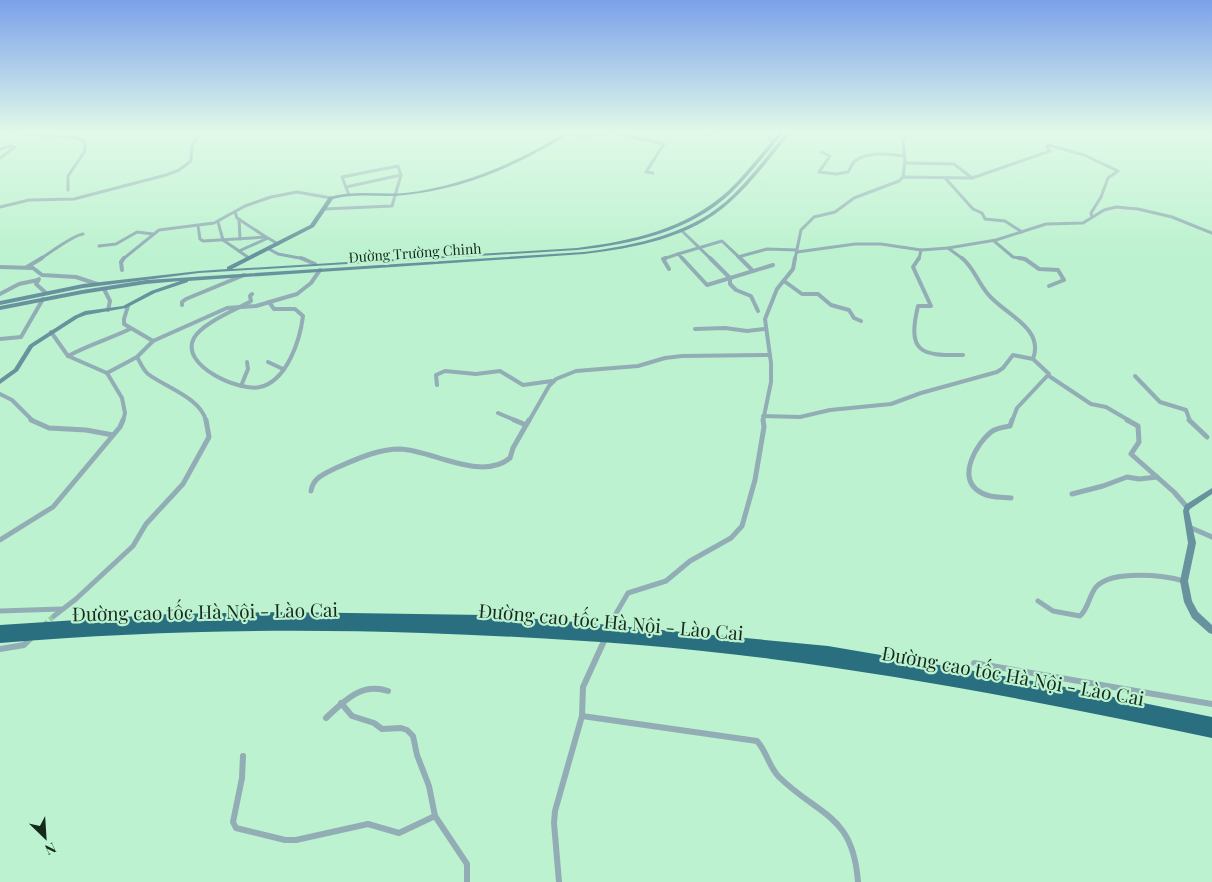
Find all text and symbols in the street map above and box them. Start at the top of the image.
street label: Đường Trường Chinh [348,238,483,267]
street label: Đường cao tốc Hà Nội - Lào Cai [72,596,339,626]
street label: Đường cao tốc Hà Nội - Lào Cai [477,596,745,646]
street label: Đường cao tốc Hà Nội - Lào Cai [880,639,1147,711]
north arrow [20,812,70,862]
text: N [42,838,59,860]

